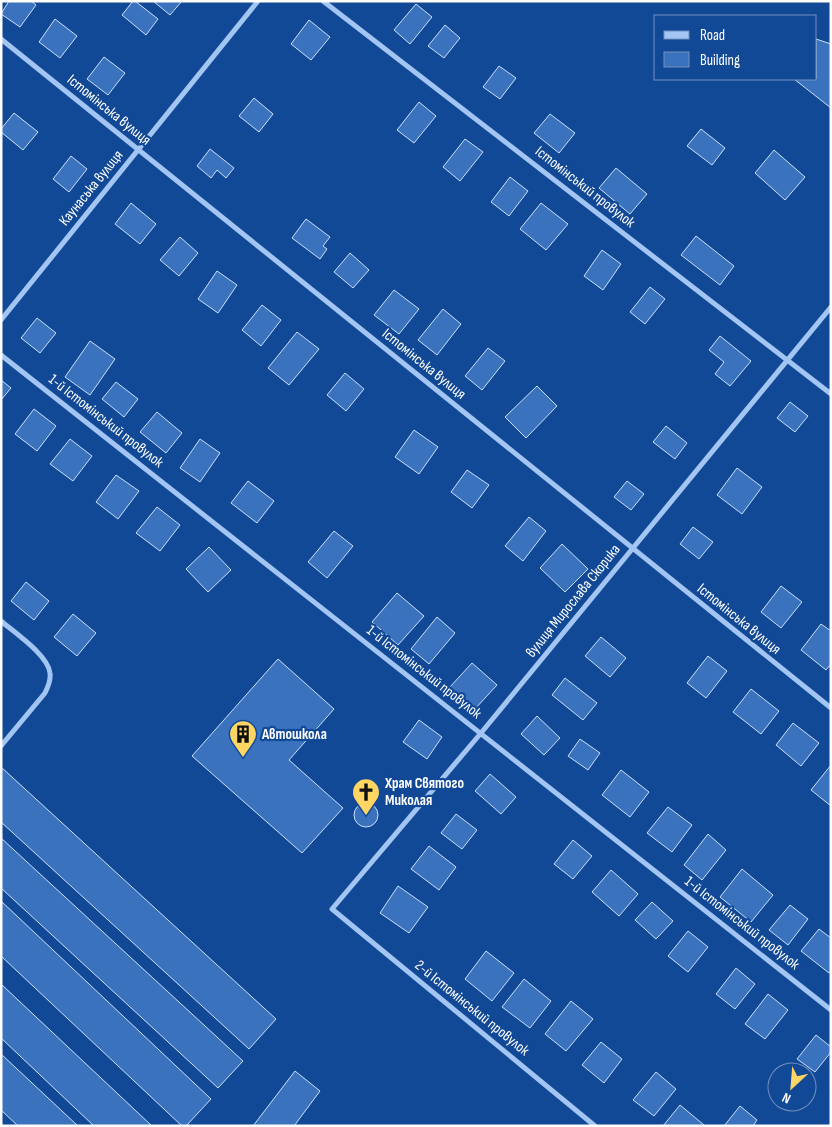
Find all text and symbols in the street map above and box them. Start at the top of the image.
legend [654,15,817,80]
text: Road [700,26,725,45]
text: Building [700,51,740,70]
street label: Істомінська вулиця [63,70,155,150]
street label: Істомінський провулок [531,142,639,232]
street label: Каунаська вулиця [55,146,127,230]
street label: Істомінська вулиця [378,324,470,404]
street label: 1-й Істомінський провулок [45,370,168,472]
street label: вулиця Мирослава Скорика [522,540,625,661]
street label: Істомінська вулиця [693,579,785,659]
street label: 1-й Істомінський провулок [363,621,486,723]
building icon: Автошкола [228,719,258,758]
place label: Автошкола [261,725,327,744]
place label: Храм Святого Миколая [384,774,464,810]
church icon: Храм Святого Миколая [351,777,381,816]
street label: 1-й Істомінський провулок [681,872,804,974]
street label: 2-й Істомінський провулок [411,956,533,1060]
north arrow [767,1062,817,1112]
text: N [779,1089,794,1108]

